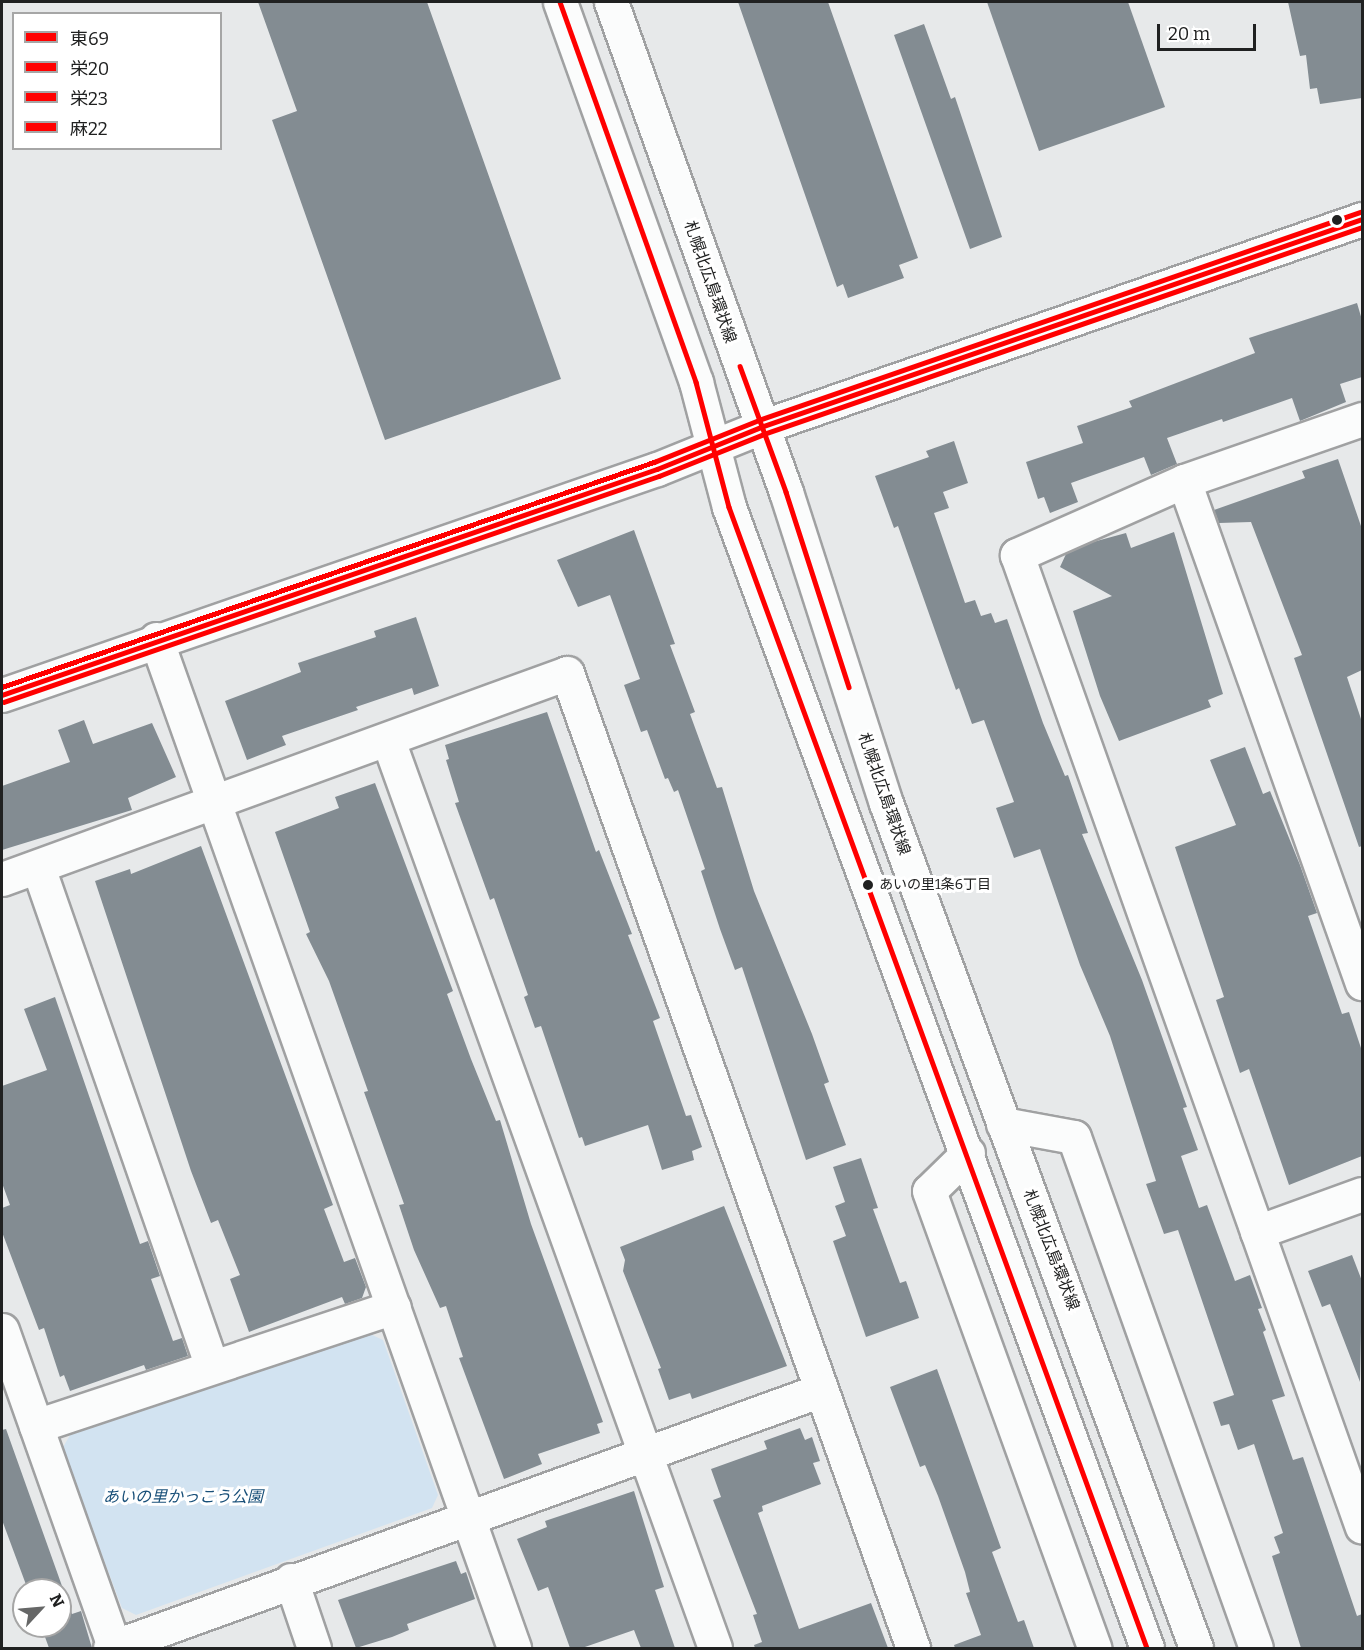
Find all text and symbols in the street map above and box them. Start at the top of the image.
legend [12,12,222,150]
scale bar [1160,12,1259,50]
text: 20 m [1168,23,1210,45]
text: 東69 [70,28,109,50]
text: 栄20 [70,58,109,80]
text: 栄23 [70,88,108,110]
text: 麻22 [70,118,108,140]
unlabelled marker [1331,214,1343,226]
street label: 札幌北広島環状線 [680,218,740,346]
street label: 札幌北広島環状線 [854,730,914,858]
place label: あいの里1条6丁目 [879,877,991,893]
marker: あいの里1条6丁目 [862,879,874,891]
street label: 札幌北広島環状線 [1019,1187,1083,1313]
park label: あいの里かっこう公園 [103,1487,263,1507]
north arrow [12,1578,72,1638]
text: N [46,1591,68,1610]

